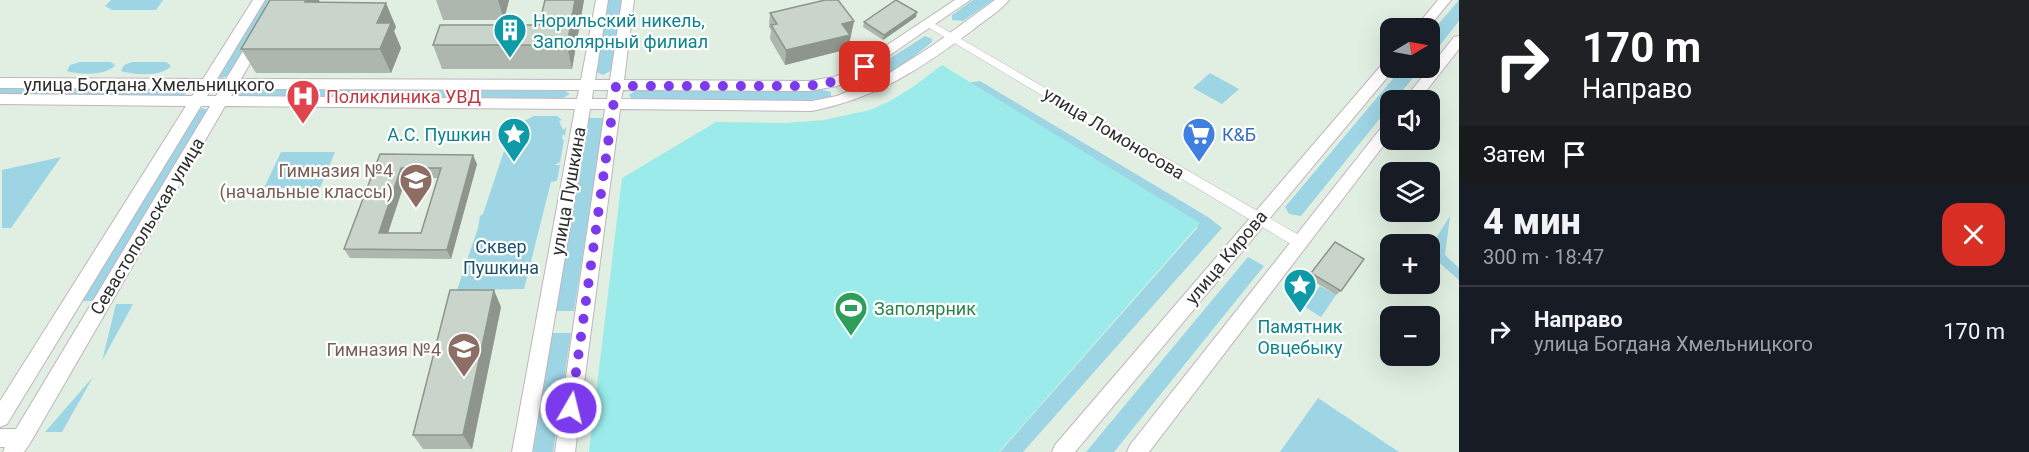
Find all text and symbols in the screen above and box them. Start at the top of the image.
place label: Норильский никель, Заполярный филиал [533,10,708,52]
building icon: Норильский никель, Заполярный филиал [492,12,528,59]
north arrow [1380,18,1440,78]
map controls [1380,18,1440,366]
text: 170 m [1582,23,1701,72]
icon: right [1483,24,1561,102]
pin [839,41,890,92]
icon: arrive [848,50,881,83]
text: Направо [1582,73,1692,105]
street label: улица Богдана Хмельницкого [23,74,275,95]
hospital icon: Поликлиника УВД [285,78,321,125]
street label: улица Ломоносова [1040,83,1188,183]
place label: Поликлиника УВД [326,86,482,107]
button: sound [1380,90,1440,150]
place icon: А.С. Пушкин [496,116,532,163]
supermarket icon: К&Б [1181,116,1217,163]
place label: А.С. Пушкин [387,124,491,145]
place label: К&Б [1222,124,1256,145]
street label: улица Пушкина [546,125,590,257]
street label: Севастопольская улица [86,134,208,318]
icon: arrive [1558,138,1591,171]
text: Затем [1483,142,1546,167]
place label: Гимназия №4 (начальные классы) [220,160,393,203]
school or university icon: Гимназия №4 (начальные классы) [398,162,434,209]
button: layers [1380,162,1440,222]
text: 4 мин [1483,201,1581,243]
button: close [1942,203,2005,266]
street label: улица Кирова [1181,206,1271,308]
button: + [1380,234,1440,294]
park label: Сквер Пушкина [463,236,539,278]
text: 300 m · 18:47 [1483,245,1604,269]
place icon: Памятник Овцебыку [1282,267,1318,314]
sports icon: Заполярник [833,290,869,337]
place label: Заполярник [874,298,976,319]
button: − [1380,306,1440,366]
text: Направо [1534,307,1623,332]
icon: right [1483,315,1516,348]
place label: Памятник Овцебыку [1257,316,1343,358]
text: 170 m [1943,319,2005,344]
school or university icon: Гимназия №4 [446,331,482,378]
text: улица Богдана Хмельницкого [1534,332,1813,356]
place label: Гимназия №4 [326,339,441,360]
position arrow [539,376,603,440]

